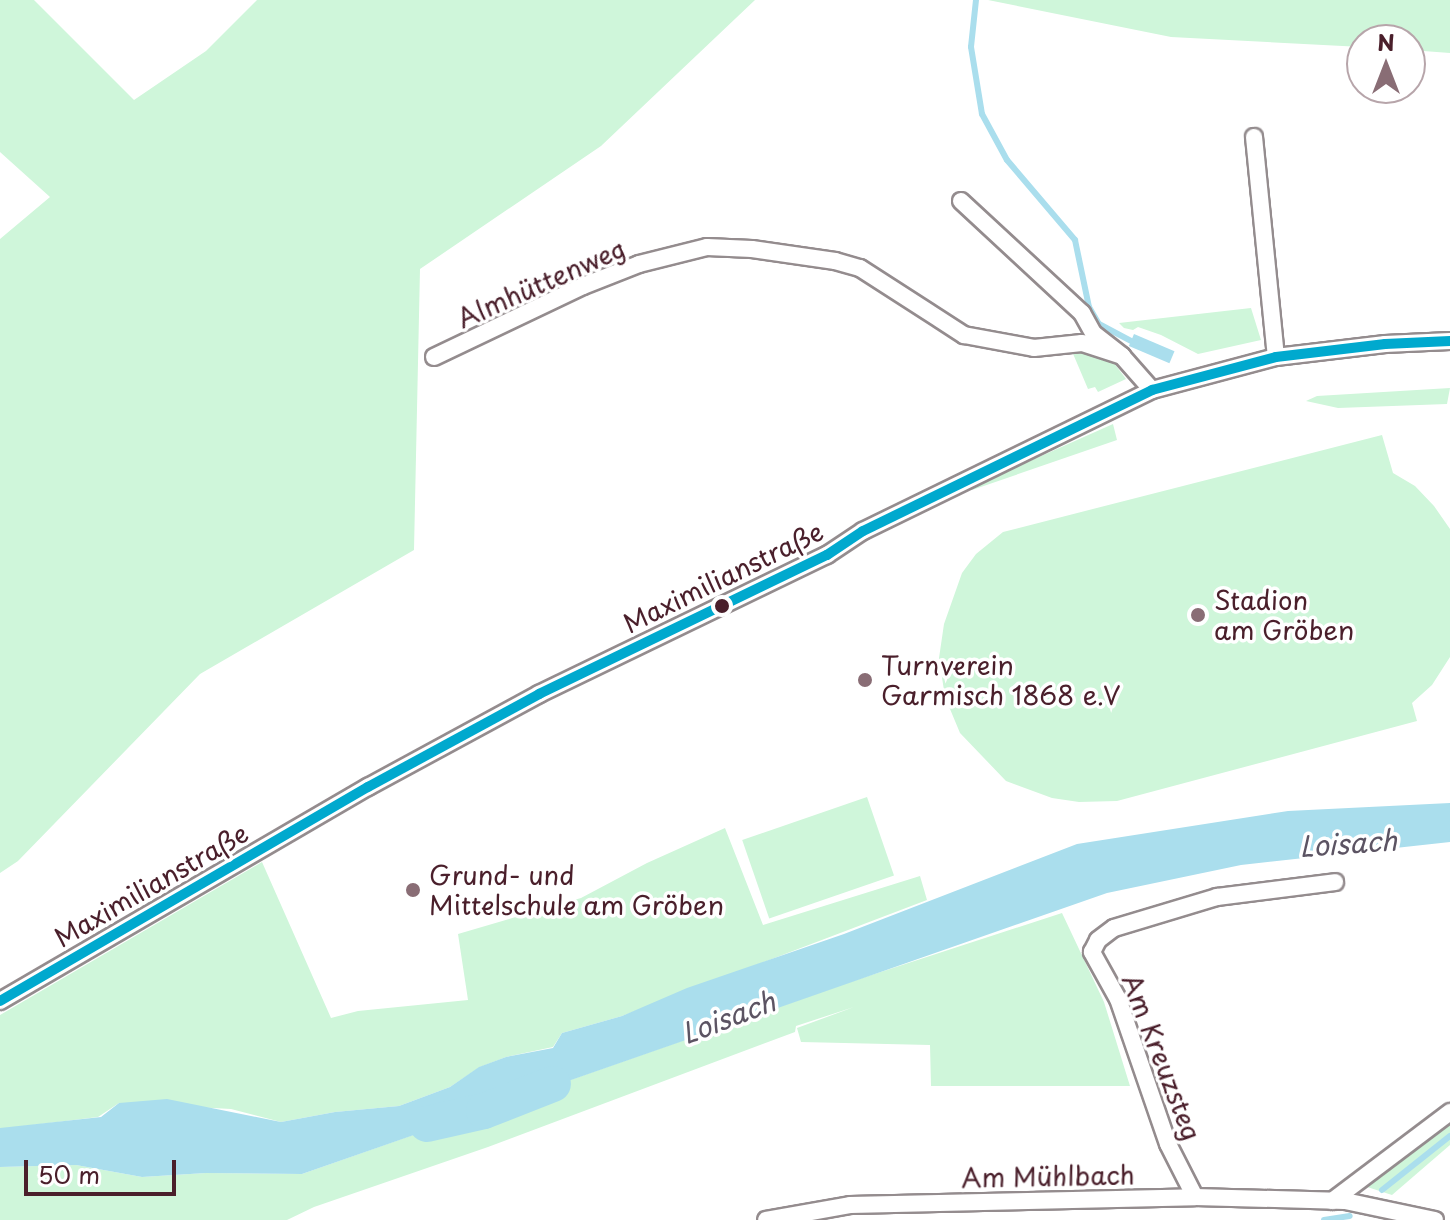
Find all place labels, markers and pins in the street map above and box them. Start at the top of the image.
place label: Stadion am Gröben [1214,584,1355,646]
unlabelled marker [714,598,730,614]
marker: Stadion am Gröben [1189,606,1207,624]
place label: Turnverein Garmisch 1868 e.V [881,649,1119,710]
marker: Turnverein Garmisch 1868 e.V [856,671,874,689]
place label: Grund- und Mittelschule am Gröben [429,859,727,920]
marker: Grund- und Mittelschule am Gröben [404,881,422,899]

